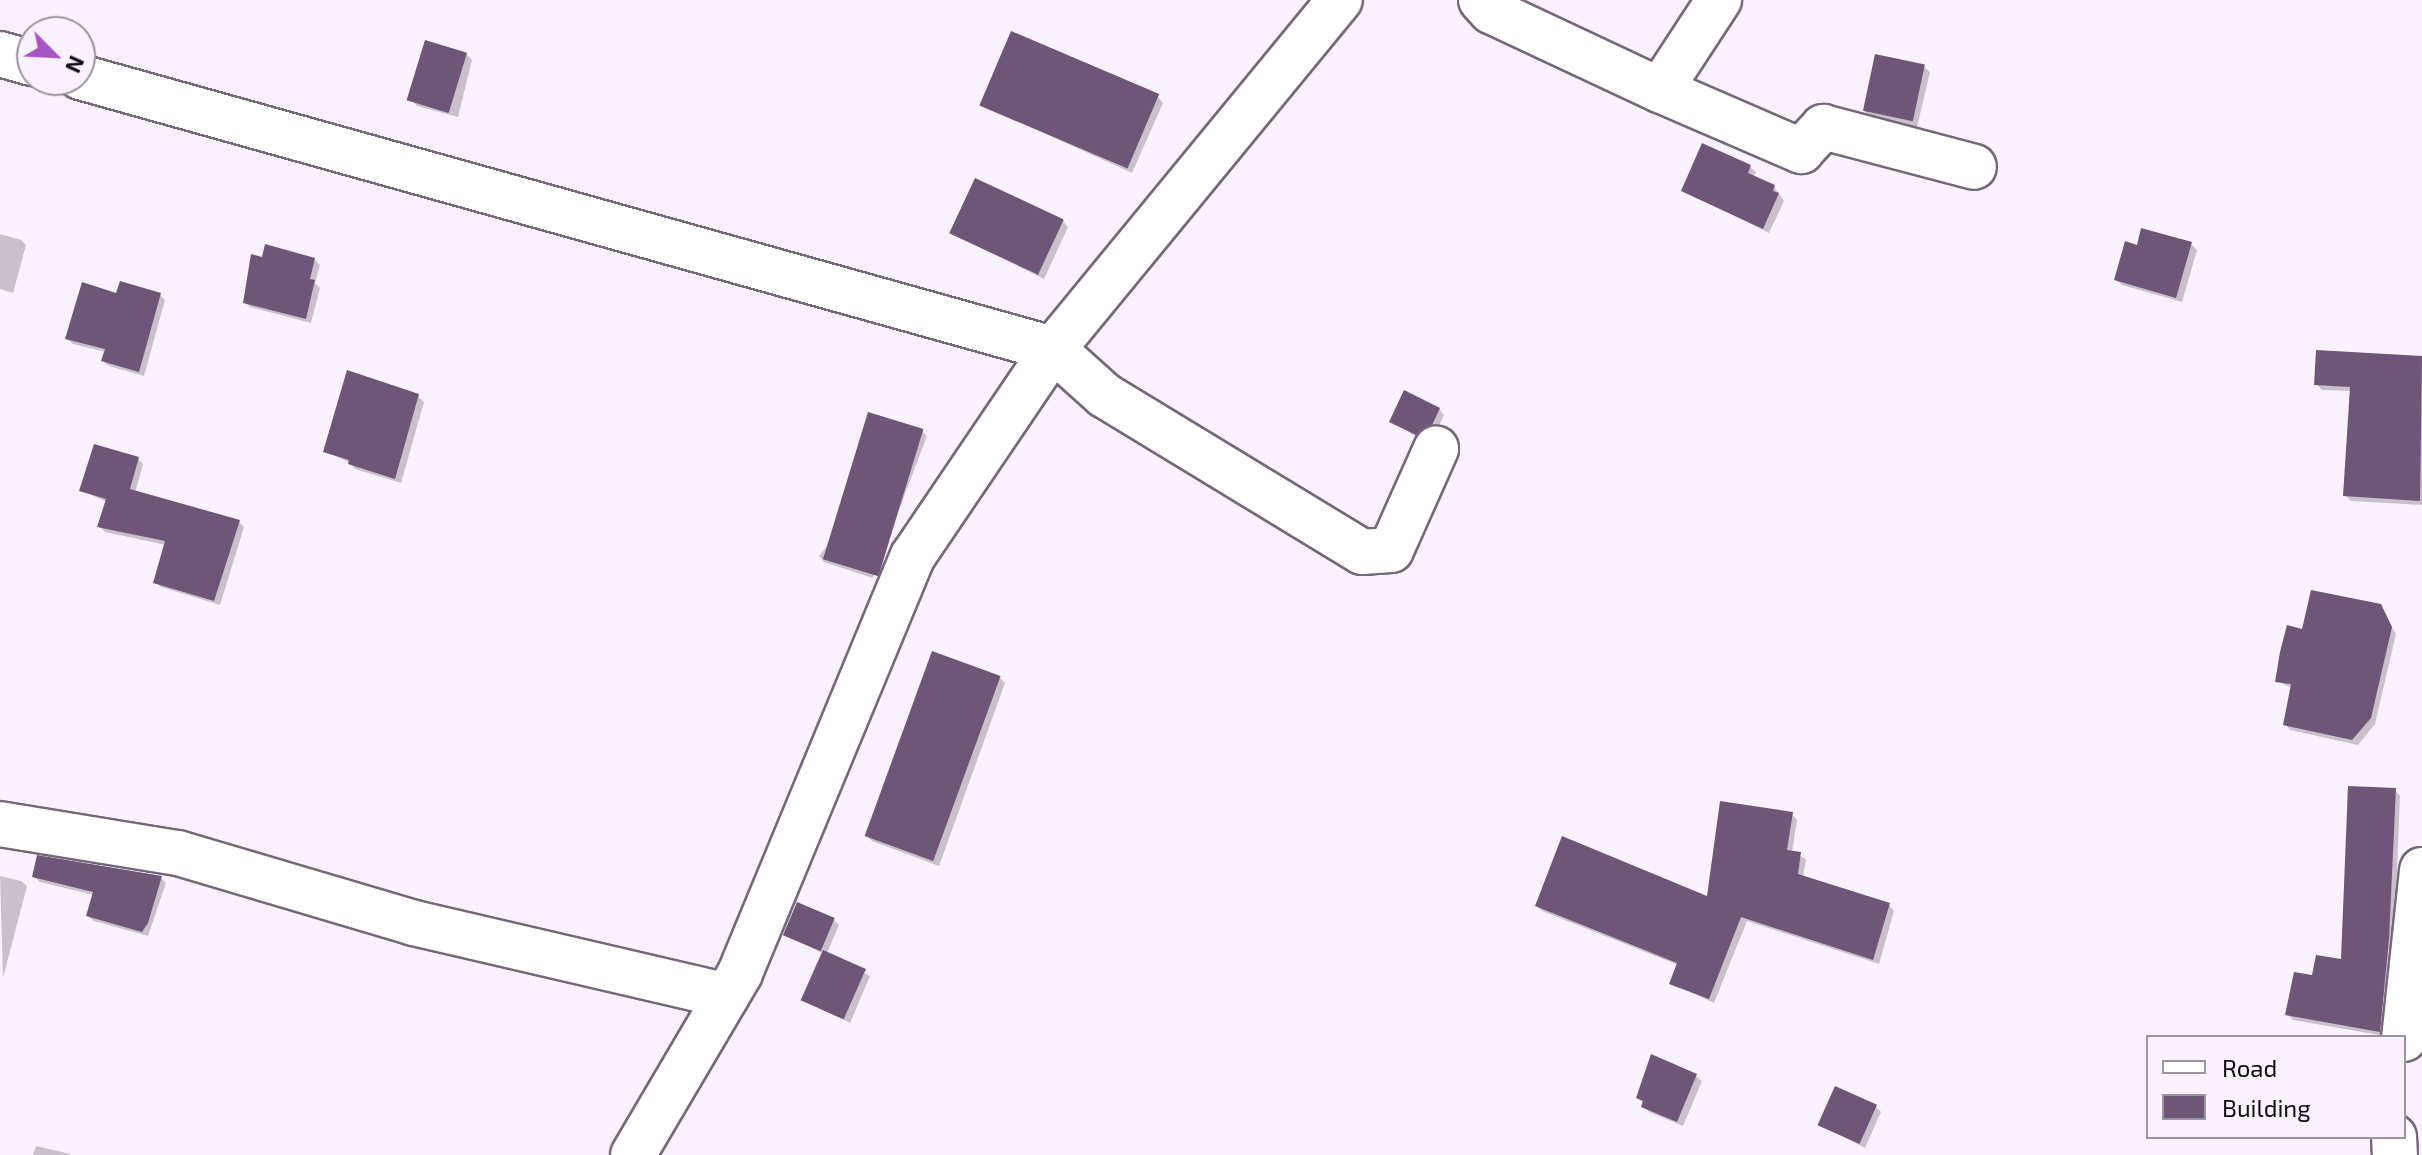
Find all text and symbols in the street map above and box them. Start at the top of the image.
north arrow [16,16,96,96]
text: N [61,52,91,77]
legend [2146,1035,2406,1139]
text: Road [2222,1053,2277,1082]
text: Building [2222,1093,2311,1122]

